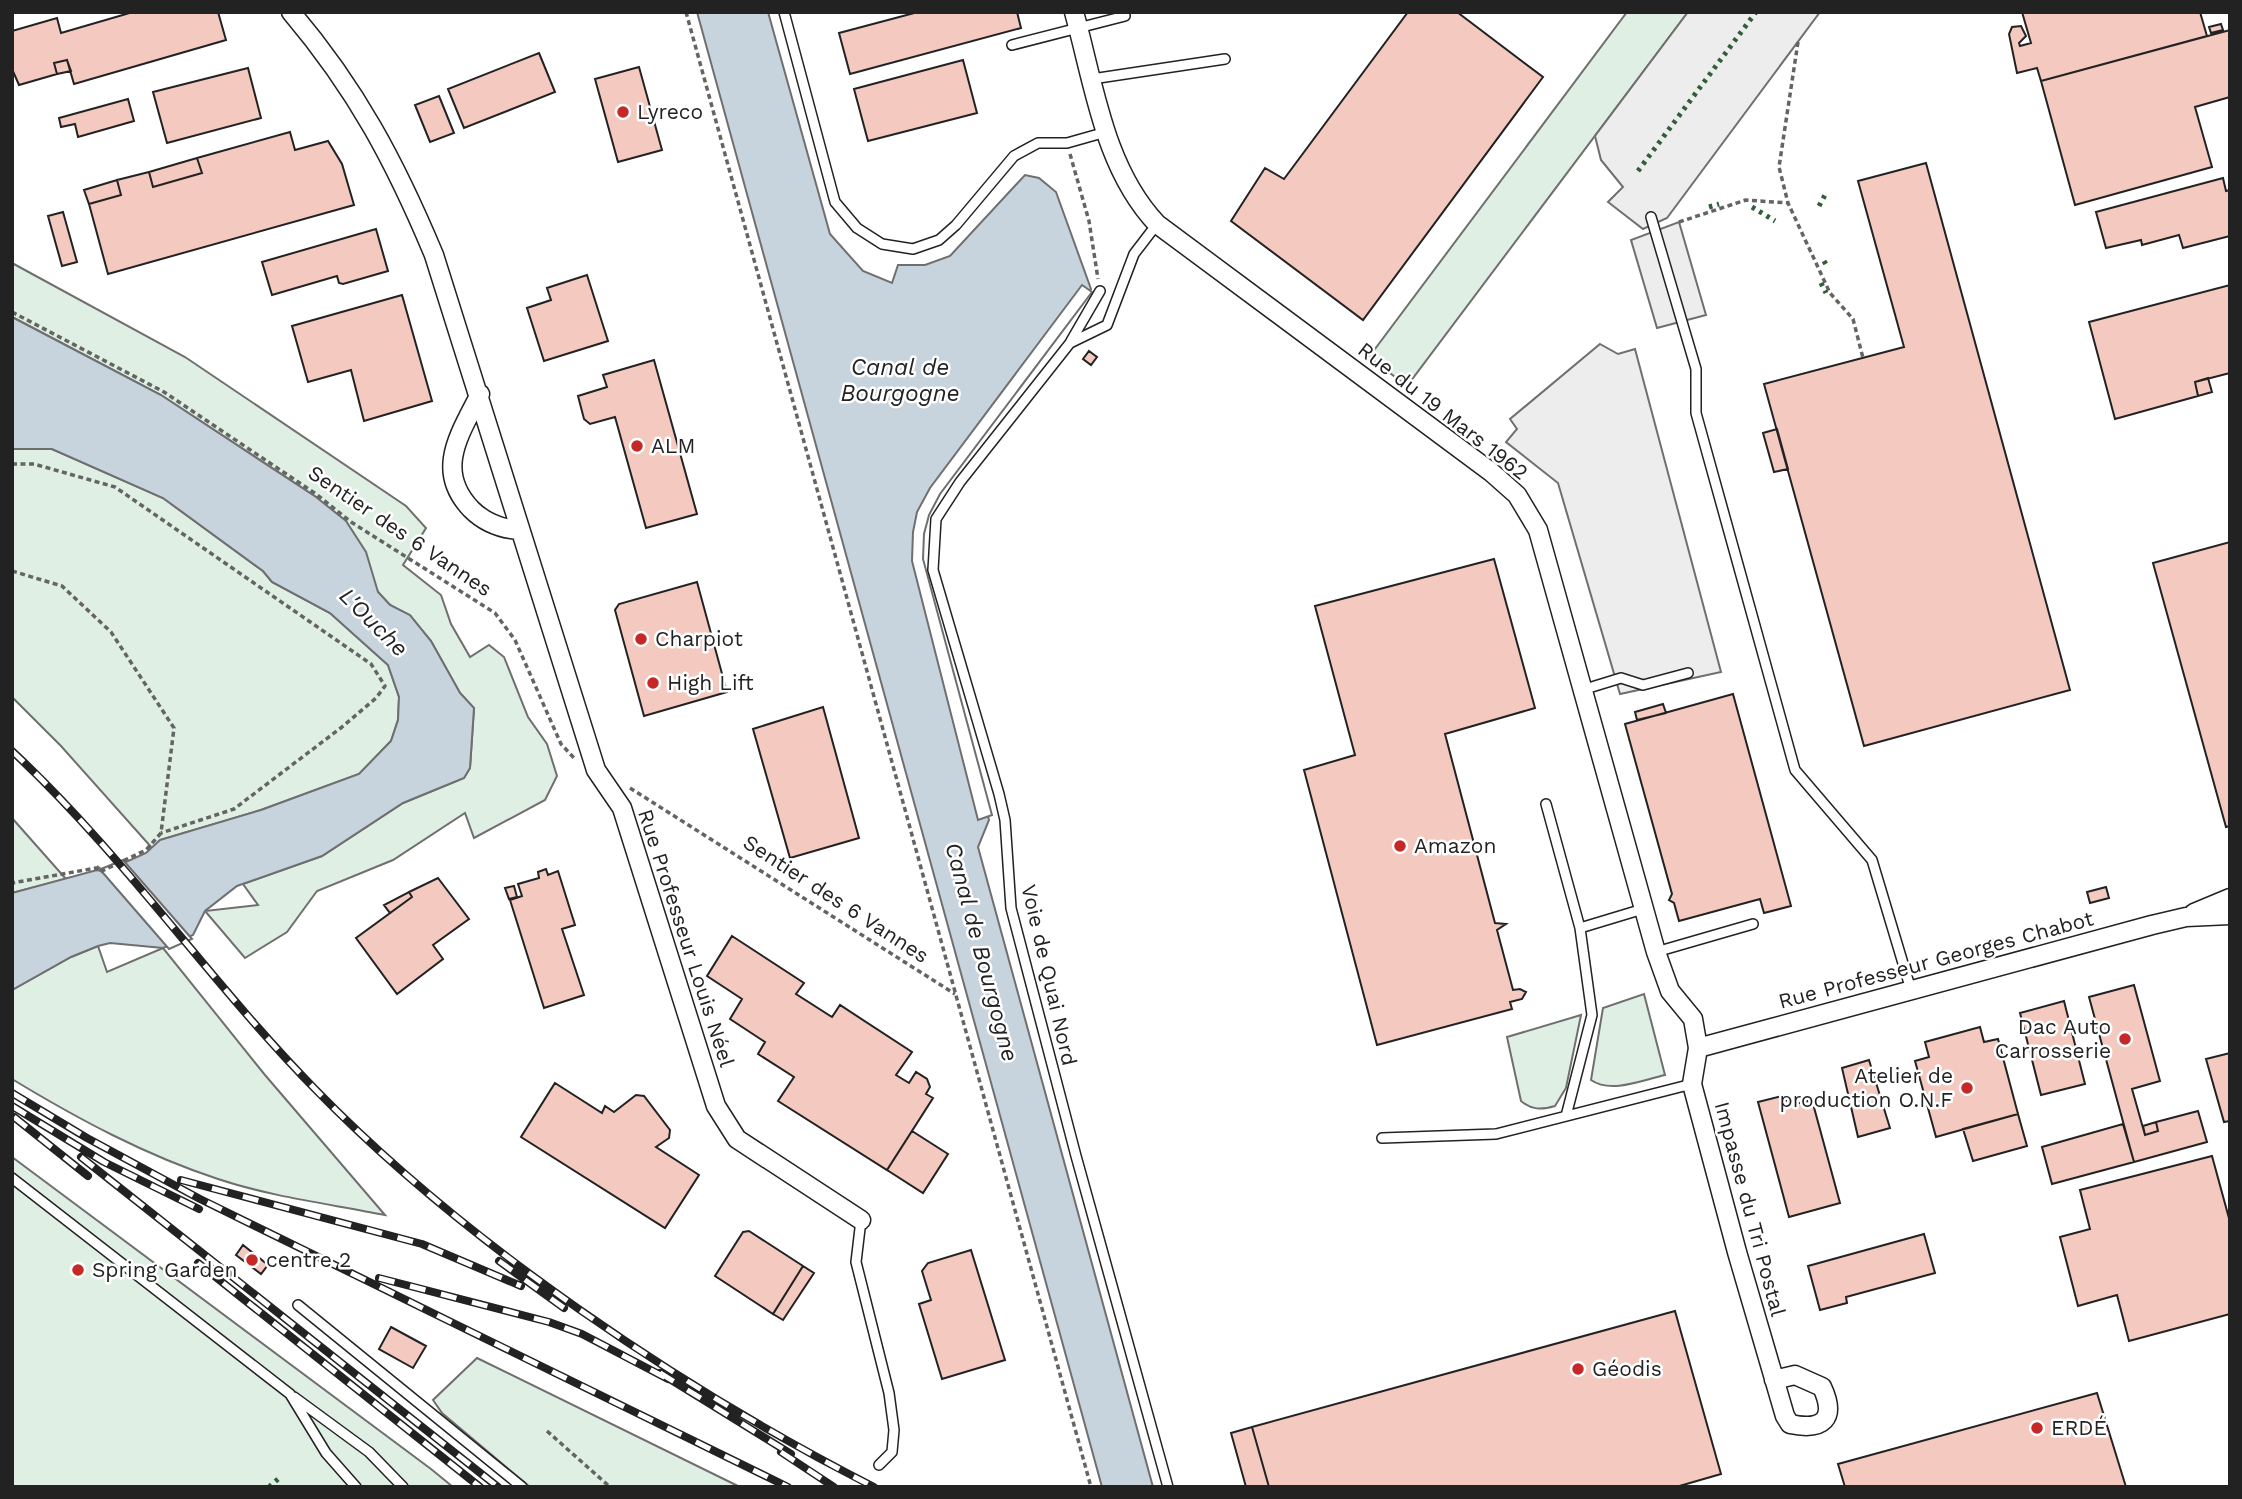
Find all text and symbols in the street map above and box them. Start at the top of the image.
place label: Lyreco [637,99,703,124]
marker: Lyreco [615,104,631,120]
street label: Rue du 19 Mars 1962 [1353,336,1533,485]
water label: Canal de Bourgogne [840,354,960,407]
place label: ALM [651,433,695,458]
marker: ALM [629,438,645,454]
street label: Sentier des 6 Vannes [304,460,497,601]
water label: L'Ouche [334,582,414,662]
place label: Charpiot [655,626,743,651]
marker: Charpiot [633,631,649,647]
place label: High Lift [667,670,754,695]
marker: High Lift [645,675,661,691]
street label: Rue Professeur Louis Néel [633,806,740,1070]
street label: Sentier des 6 Vannes [739,829,934,968]
place label: Amazon [1414,833,1496,858]
marker: Amazon [1392,838,1408,854]
water label: Canal de Bourgogne [939,840,1024,1065]
street label: Voie de Quai Nord [1016,882,1082,1068]
street label: Rue Professeur Georges Chabot [1776,905,2096,1014]
place label: Dac Auto Carrosserie [1995,1014,2111,1063]
marker: Dac Auto Carrosserie [2117,1031,2133,1047]
place label: Atelier de production O.N.F [1780,1063,1953,1112]
marker: Atelier de production O.N.F [1959,1080,1975,1096]
street label: Impasse du Tri Postal [1710,1099,1791,1320]
place label: centre 2 [266,1247,351,1272]
marker: centre 2 [244,1252,260,1268]
place label: Spring Garden [92,1257,238,1282]
marker: Spring Garden [70,1262,86,1278]
place label: Géodis [1592,1356,1662,1381]
marker: Géodis [1570,1361,1586,1377]
place label: ERDÉ [2051,1415,2107,1440]
marker: ERDÉ [2029,1420,2045,1436]

